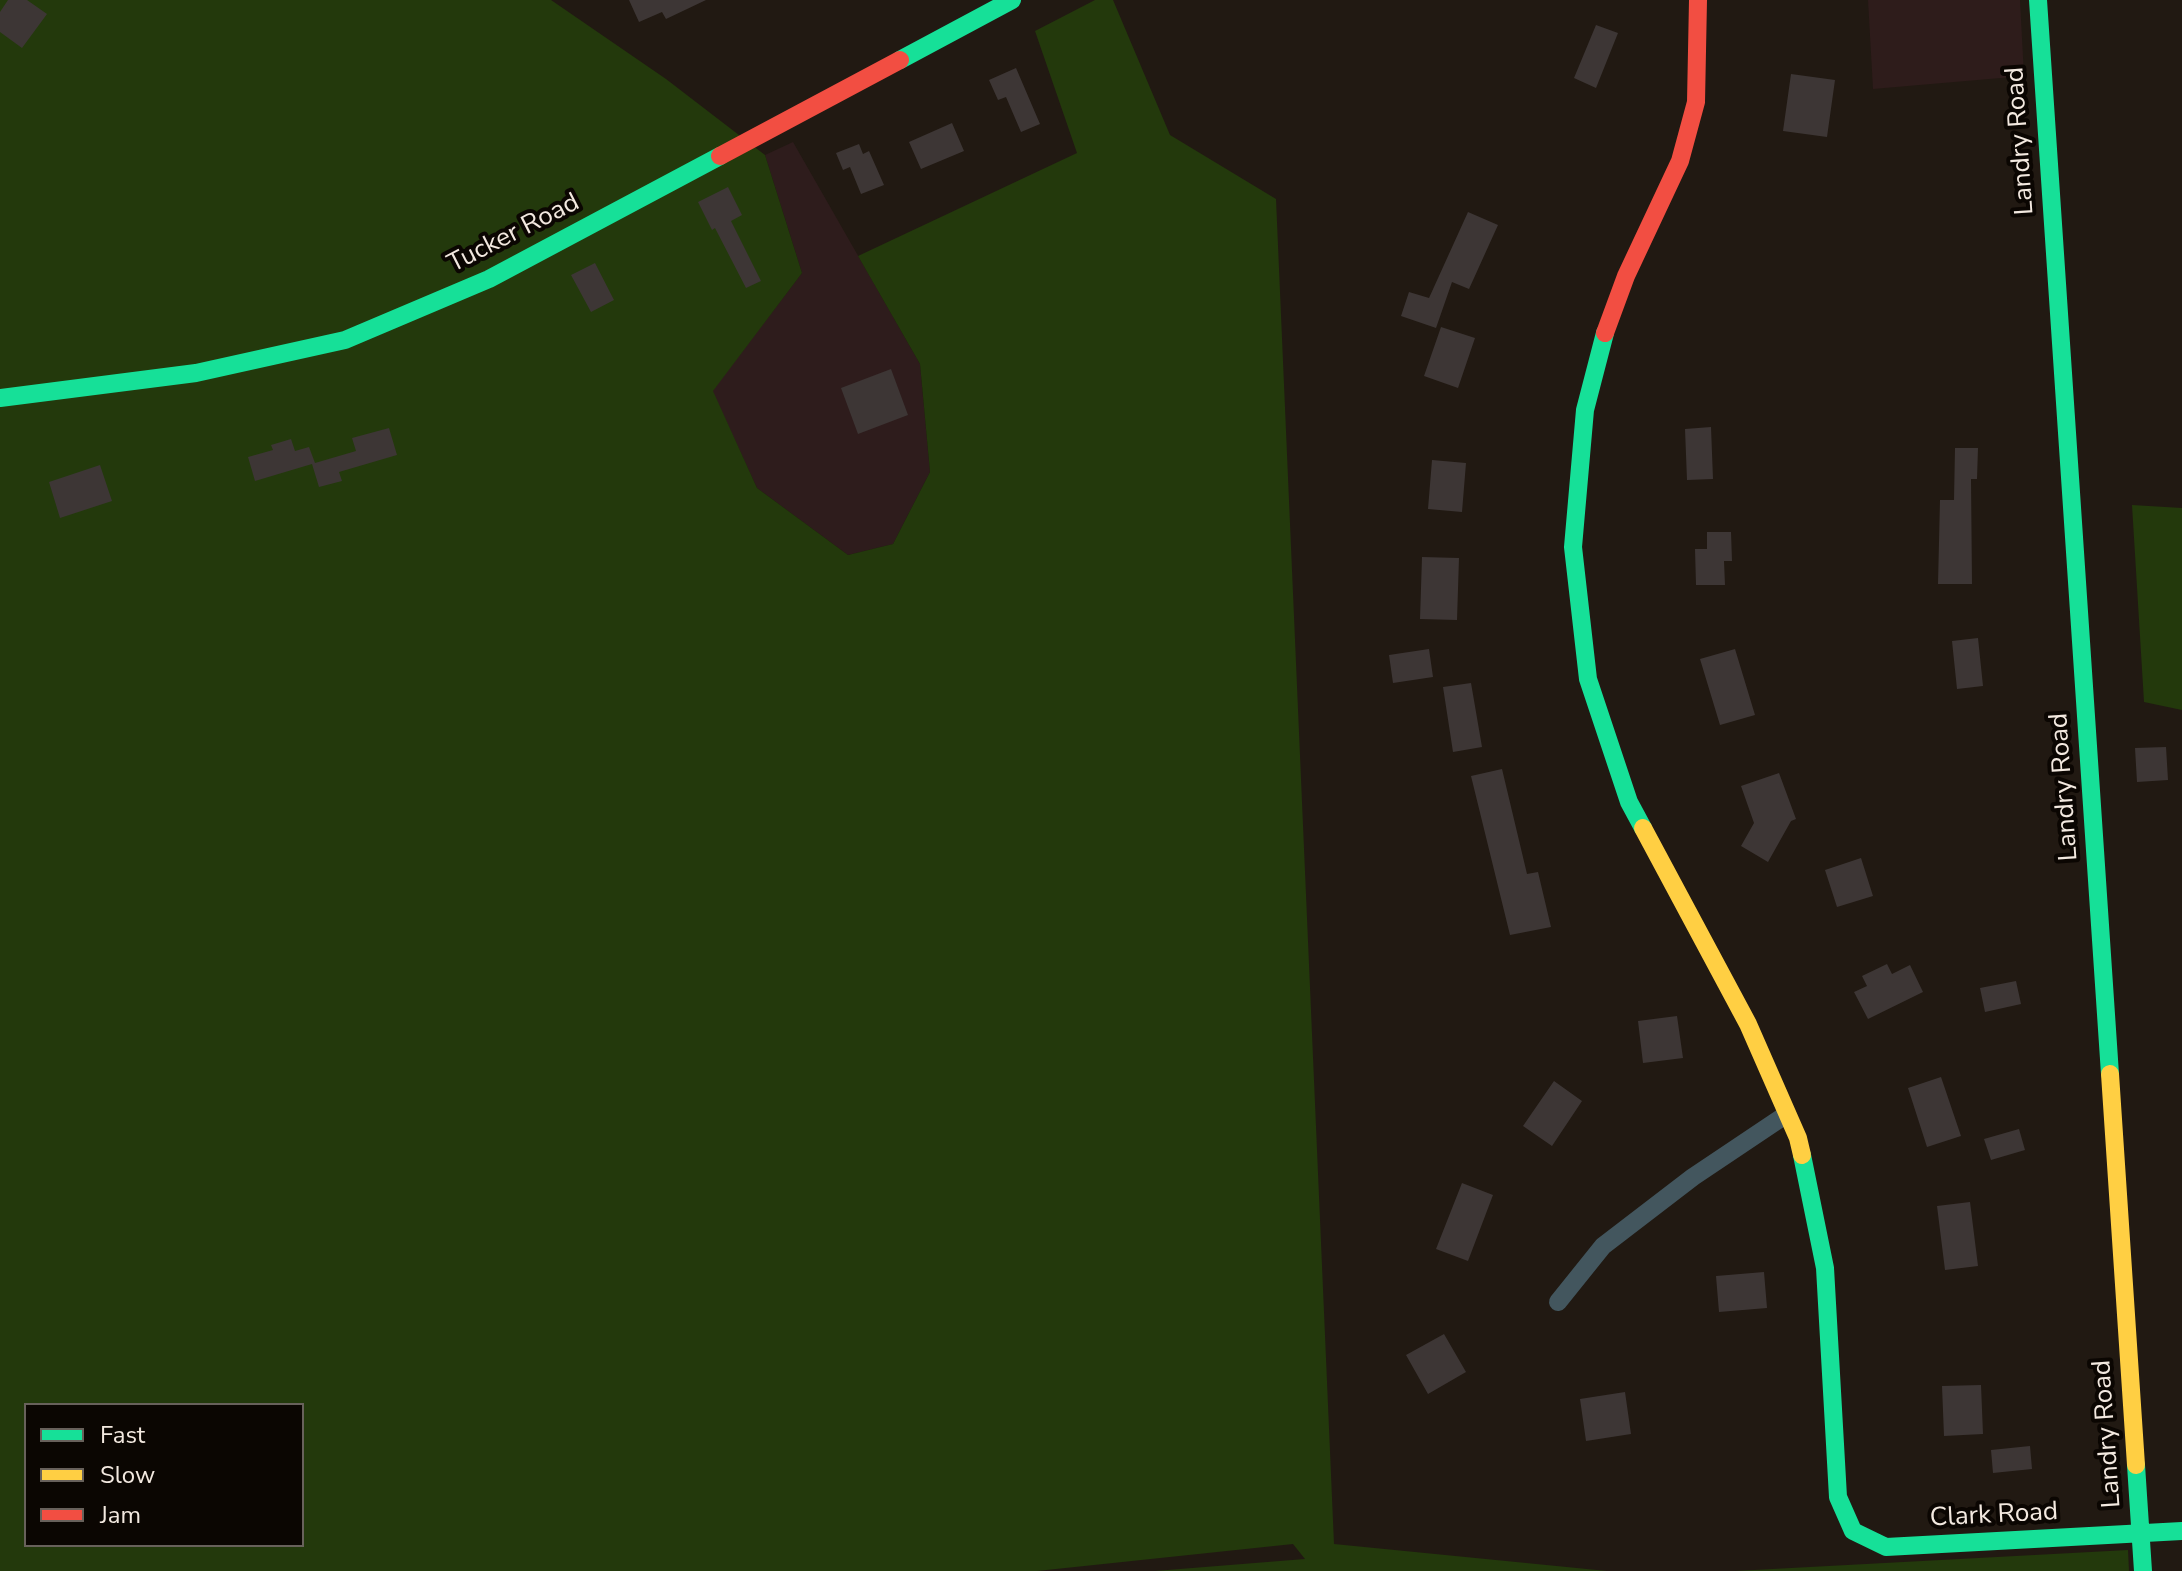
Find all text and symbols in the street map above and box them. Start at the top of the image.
street label: Landry Road [2000,66,2042,216]
street label: Tucker Road [443,188,585,280]
street label: Landry Road [2044,712,2086,862]
street label: Landry Road [2087,1359,2129,1509]
legend [24,1403,304,1547]
text: Fast [100,1419,145,1451]
text: Slow [100,1459,155,1491]
street label: Clark Road [1929,1497,2059,1535]
text: Jam [100,1499,141,1531]

